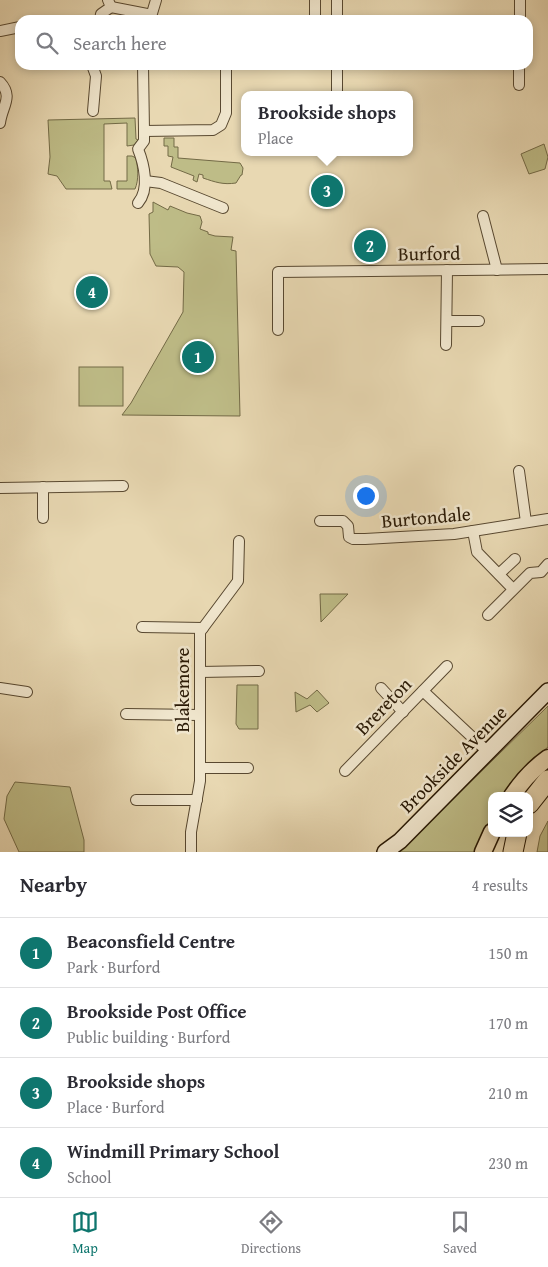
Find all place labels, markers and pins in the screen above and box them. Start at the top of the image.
pin: 3 [311,172,343,210]
pin: 2 [354,227,386,265]
pin: 4 [76,273,108,311]
pin: 1 [182,338,214,376]

